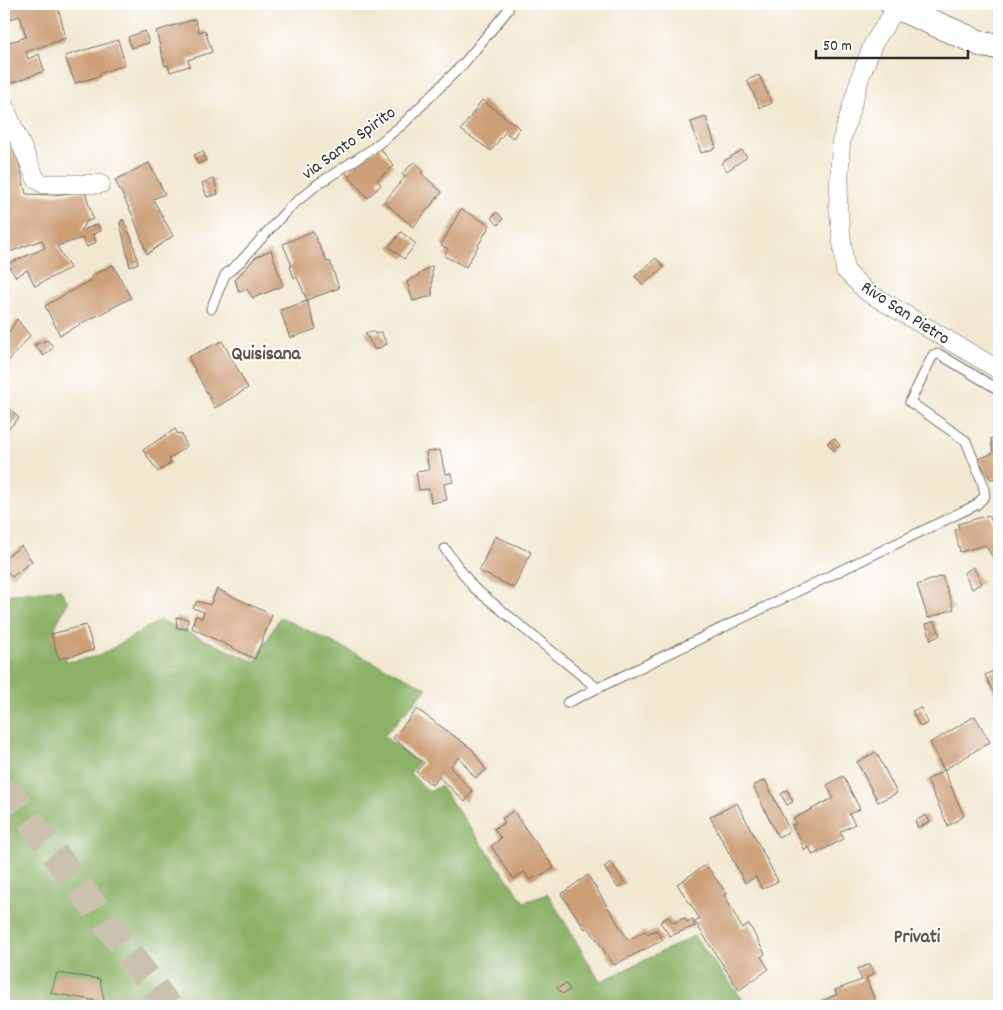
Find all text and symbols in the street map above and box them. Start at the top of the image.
scale bar [816,28,968,60]
text: 50 m [823,36,852,58]
street label: via Santo Spirito [297,101,402,187]
street label: Rivo San Pietro [855,276,954,352]
district label: Quisisana [232,342,301,369]
district label: Privati [894,925,941,952]

